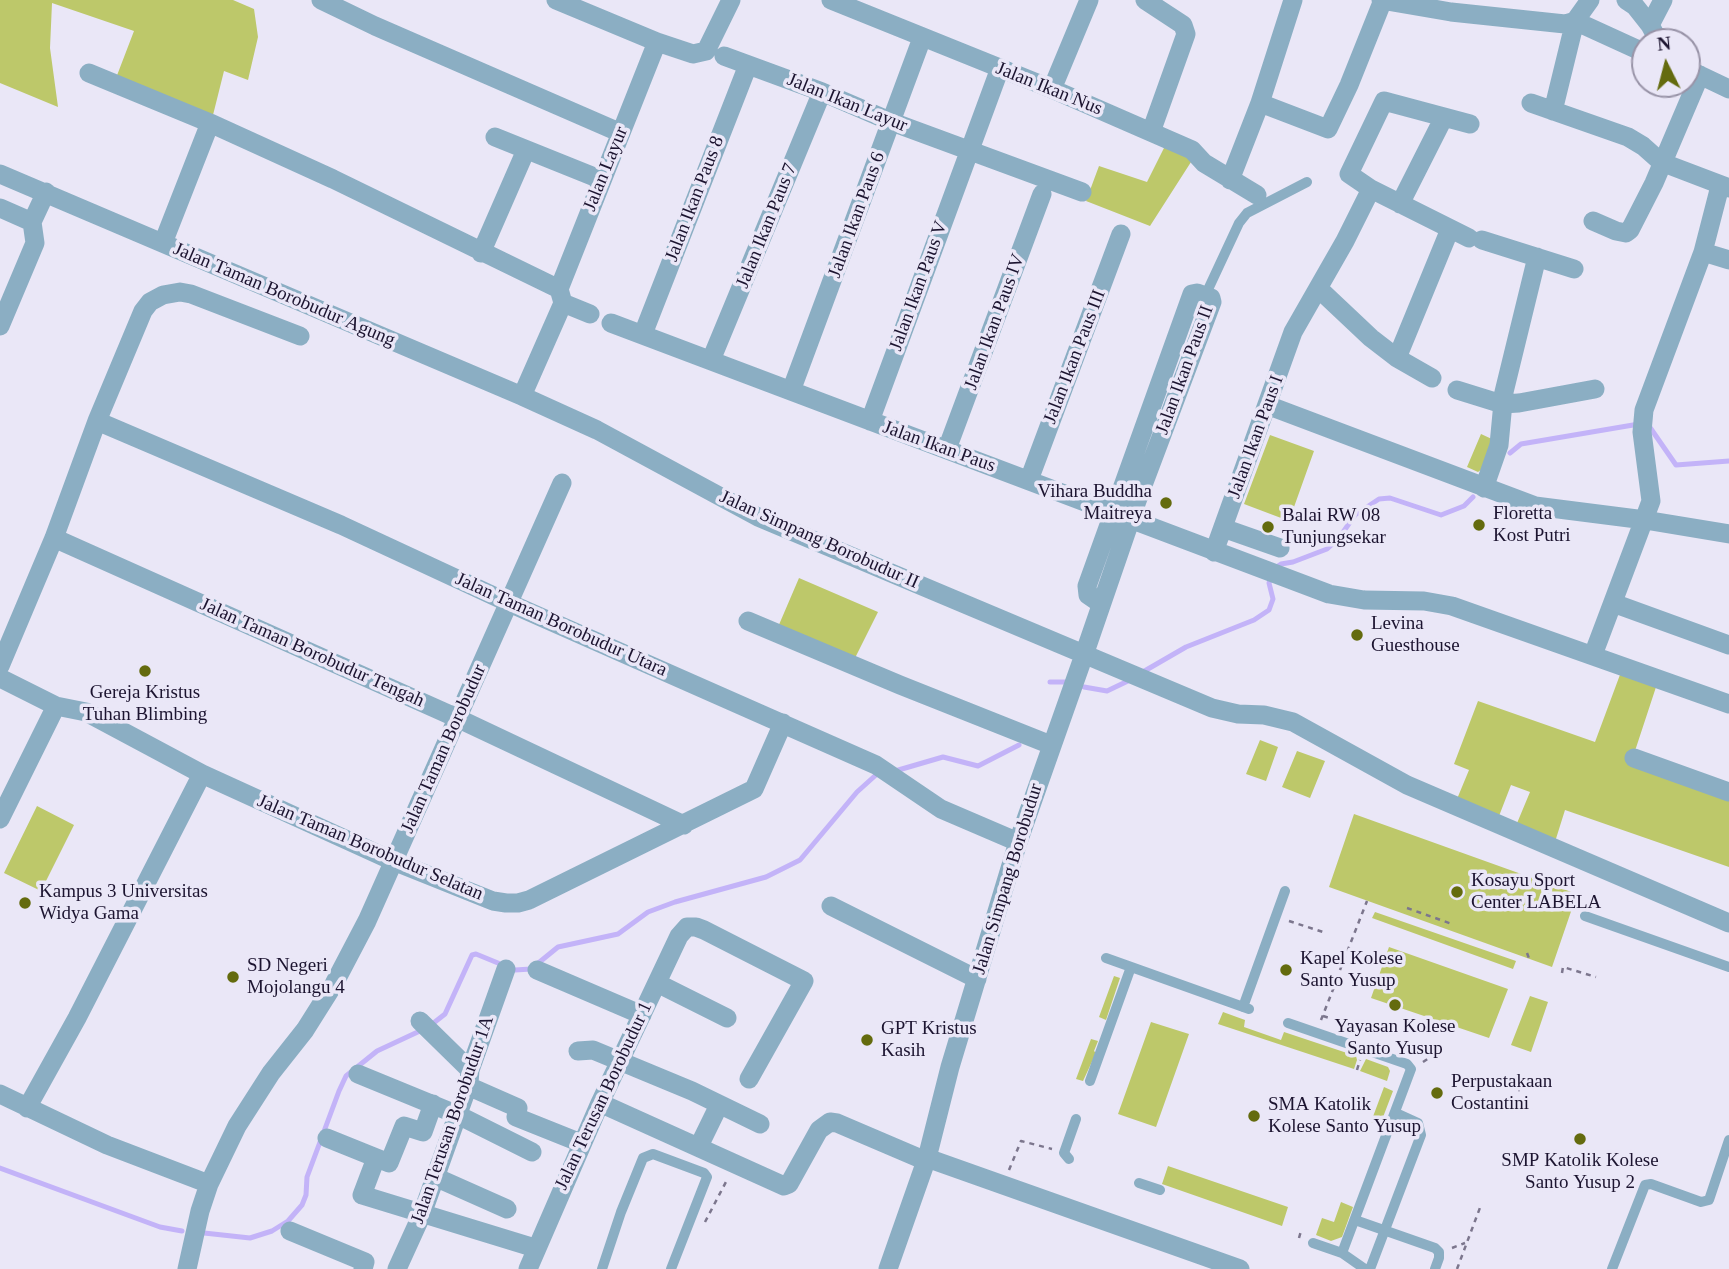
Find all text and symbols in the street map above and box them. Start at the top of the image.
north arrow [1631,28,1701,98]
text: N [1656,32,1672,55]
street label: Jalan Ikan Nus [992,57,1106,121]
street label: Jalan Ikan Layur [784,69,910,137]
street label: Jalan Layur [579,123,633,215]
street label: Jalan Ikan Paus 8 [661,133,729,265]
street label: Jalan Ikan Paus 6 [824,149,890,281]
street label: Jalan Ikan Paus 7 [732,160,802,292]
street label: Jalan Ikan Paus V [885,218,953,354]
street label: Jalan Taman Borobudur Agung [170,238,398,352]
street label: Jalan Ikan Paus IV [960,251,1030,393]
street label: Jalan Ikan Paus III [1039,287,1111,427]
street label: Jalan Ikan Paus II [1151,302,1219,438]
street label: Jalan Ikan Paus I [1223,372,1289,502]
street label: Jalan Ikan Paus [880,416,998,478]
place label: Vihara Buddha Maitreya [1038,481,1152,525]
street label: Jalan Simpang Borobudur II [716,486,922,594]
marker: Vihara Buddha Maitreya [1158,495,1174,511]
place label: Floretta Kost Putri [1493,503,1571,547]
place label: Balai RW 08 Tunjungsekar [1282,505,1386,549]
marker: Floretta Kost Putri [1471,517,1487,533]
marker: Balai RW 08 Tunjungsekar [1260,519,1276,535]
street label: Jalan Taman Borobudur Utara [452,568,670,682]
street label: Jalan Taman Borobudur Tengah [197,593,427,713]
place label: Levina Guesthouse [1371,613,1460,657]
marker: Levina Guesthouse [1349,627,1365,643]
street label: Jalan Taman Borobudur [397,661,491,837]
marker: Gereja Kristus Tuhan Blimbing [137,663,153,679]
place label: Gereja Kristus Tuhan Blimbing [83,682,207,726]
street label: Jalan Simpang Borobudur [968,781,1048,977]
street label: Jalan Taman Borobudur Selatan [254,790,486,906]
place label: Kosayu Sport Center LABELA [1471,870,1601,914]
place label: Kampus 3 Universitas Widya Gama [39,881,208,925]
marker: Kosayu Sport Center LABELA [1449,884,1465,900]
marker: Kampus 3 Universitas Widya Gama [17,895,33,911]
place label: Kapel Kolese Santo Yusup [1300,948,1403,992]
place label: SD Negeri Mojolangu 4 [247,955,345,999]
marker: Kapel Kolese Santo Yusup [1278,962,1294,978]
marker: SD Negeri Mojolangu 4 [225,969,241,985]
marker: Yayasan Kolese Santo Yusup [1387,997,1403,1013]
street label: Jalan Terusan Borobudur 1 [550,998,658,1194]
street label: Jalan Terusan Borobudur 1A [407,1013,499,1227]
place label: Yayasan Kolese Santo Yusup [1334,1016,1456,1060]
place label: GPT Kristus Kasih [881,1018,977,1062]
marker: GPT Kristus Kasih [859,1032,875,1048]
place label: Perpustakaan Costantini [1451,1071,1552,1115]
marker: Perpustakaan Costantini [1429,1085,1445,1101]
place label: SMA Katolik Kolese Santo Yusup [1268,1094,1421,1138]
marker: SMA Katolik Kolese Santo Yusup [1246,1108,1262,1124]
marker: SMP Katolik Kolese Santo Yusup 2 [1572,1131,1588,1147]
place label: SMP Katolik Kolese Santo Yusup 2 [1501,1150,1659,1194]

